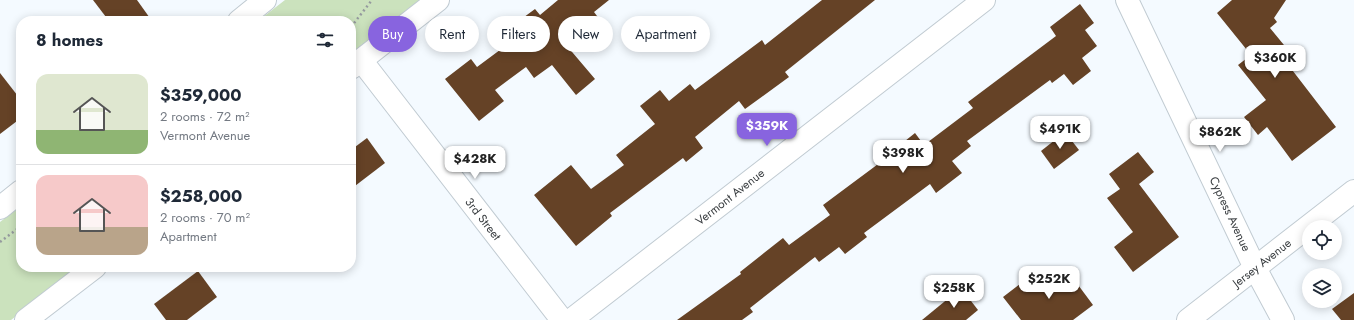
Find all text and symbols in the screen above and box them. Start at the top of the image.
chip: Buy [368,16,417,52]
chip: Rent [425,16,479,52]
chip: Filters [487,16,550,52]
chip: New [558,16,613,52]
chip: Apartment [621,16,710,52]
text: 8 homes [36,28,103,52]
icon: filters [314,29,336,51]
pin: $360K [1247,45,1303,79]
text: $360K [1254,48,1296,67]
text: $359,000 [160,83,242,107]
icon: home [68,90,116,138]
text: 2 rooms · 72 m² [160,107,250,126]
pin: $359K [739,113,795,147]
text: $359K [746,116,788,135]
pin: $491K [1032,116,1088,150]
text: $491K [1039,119,1081,138]
pin: $862K [1192,119,1248,153]
text: $862K [1199,122,1241,141]
text: Vermont Avenue [160,126,250,145]
pin: $398K [875,140,931,174]
text: $398K [882,143,924,162]
pin: $428K [447,146,503,180]
text: $428K [454,149,496,168]
street label: Vermont Avenue [692,164,768,230]
street label: Cypress Avenue [1205,173,1255,255]
text: $258,000 [160,184,242,208]
icon: home [68,191,116,239]
street label: 3rd Street [461,194,505,244]
text: 2 rooms · 70 m² [160,208,250,227]
map controls [1302,220,1342,308]
button: locate [1302,220,1342,260]
text: Apartment [160,227,217,246]
street label: Jersey Avenue [1227,234,1295,293]
pin: $252K [1021,266,1077,300]
button: layers [1302,268,1342,308]
text: $252K [1028,269,1070,288]
pin: $258K [926,275,982,309]
text: $258K [933,278,975,297]

